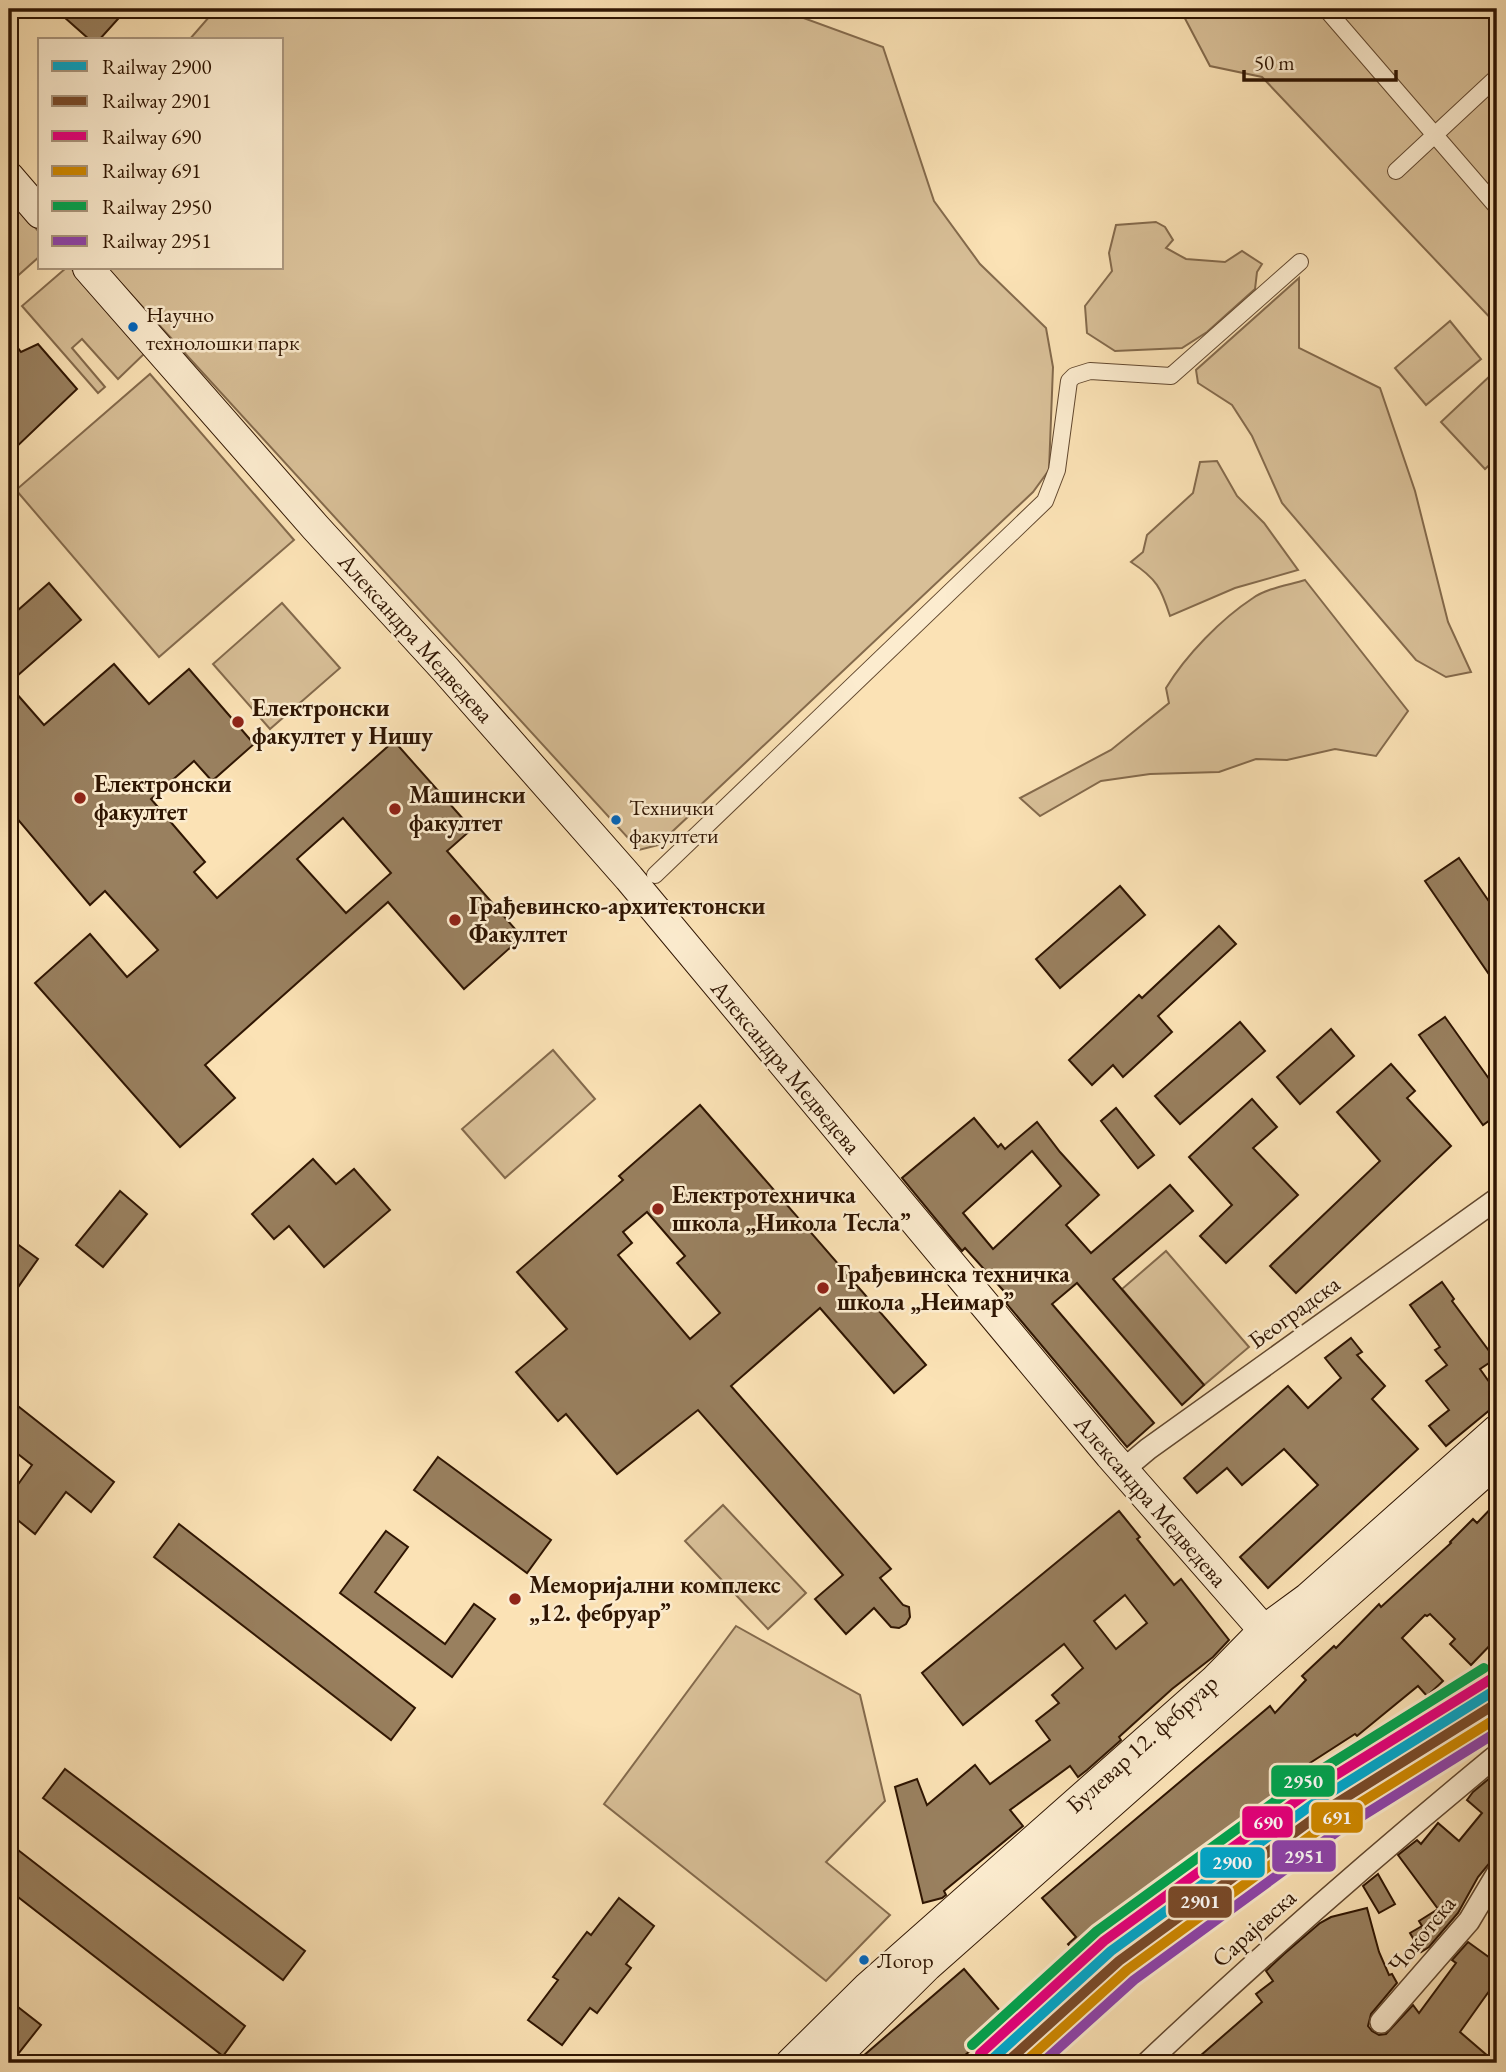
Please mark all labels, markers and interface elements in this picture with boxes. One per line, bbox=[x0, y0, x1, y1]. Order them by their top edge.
legend bbox=[38, 38, 284, 270]
scale bar bbox=[1244, 38, 1396, 82]
text: 50 m bbox=[1254, 49, 1295, 76]
text: Railway 2900 bbox=[102, 53, 212, 80]
text: Railway 2901 bbox=[102, 87, 212, 114]
text: Railway 690 bbox=[102, 123, 201, 150]
text: Railway 691 bbox=[102, 157, 201, 184]
text: Railway 2950 bbox=[102, 193, 212, 220]
text: Railway 2951 bbox=[102, 227, 212, 254]
place label: Научно технолошки парк bbox=[146, 300, 300, 357]
marker: Научно технолошки парк bbox=[126, 320, 140, 334]
street label: Александра Медведева bbox=[331, 545, 501, 729]
place label: Електронски факултет у Нишу bbox=[252, 692, 433, 752]
marker: Електронски факултет у Нишу bbox=[230, 714, 246, 730]
place label: Електронски факултет bbox=[94, 768, 231, 828]
place label: Машински факултет bbox=[409, 779, 526, 839]
marker: Електронски факултет bbox=[72, 790, 88, 806]
place label: Технички факултети bbox=[629, 793, 719, 850]
marker: Машински факултет bbox=[387, 801, 403, 817]
marker: Технички факултети bbox=[609, 813, 623, 827]
place label: Грађевинско-архитектонски Факултет bbox=[469, 890, 765, 950]
marker: Грађевинско-архитектонски Факултет bbox=[447, 912, 463, 928]
street label: Александра Медведева bbox=[704, 972, 869, 1161]
place label: Електротехничка школа „Никола Тесла” bbox=[672, 1179, 911, 1238]
marker: Електротехничка школа „Никола Тесла” bbox=[650, 1201, 666, 1217]
place label: Грађевинска техничка школа „Неимар” bbox=[837, 1258, 1070, 1317]
street label: Београдска bbox=[1242, 1268, 1346, 1355]
marker: Грађевинска техничка школа „Неимар” bbox=[815, 1280, 831, 1296]
street label: Александра Медведева bbox=[1067, 1407, 1235, 1594]
place label: Меморијални комплекс „12. фебруар” bbox=[529, 1569, 781, 1629]
marker: Меморијални комплекс „12. фебруар” bbox=[507, 1591, 523, 1607]
street label: Булевар 12. фебруар bbox=[1059, 1667, 1224, 1820]
line badge: 2950 bbox=[1270, 1764, 1336, 1798]
text: 2950 bbox=[1283, 1769, 1323, 1794]
line badge: 691 bbox=[1310, 1801, 1364, 1834]
line badge: 690 bbox=[1241, 1805, 1294, 1839]
text: 691 bbox=[1322, 1805, 1352, 1830]
text: 690 bbox=[1253, 1810, 1283, 1835]
line badge: 2951 bbox=[1271, 1839, 1337, 1873]
text: 2951 bbox=[1284, 1844, 1324, 1869]
line badge: 2900 bbox=[1199, 1846, 1266, 1879]
text: 2900 bbox=[1212, 1850, 1252, 1875]
street label: Сарајевска bbox=[1205, 1881, 1303, 1974]
line badge: 2901 bbox=[1167, 1885, 1233, 1919]
street label: Чокотска bbox=[1381, 1888, 1463, 1979]
text: 2901 bbox=[1180, 1889, 1220, 1914]
place label: Логор bbox=[877, 1946, 934, 1975]
marker: Логор bbox=[857, 1953, 871, 1967]

